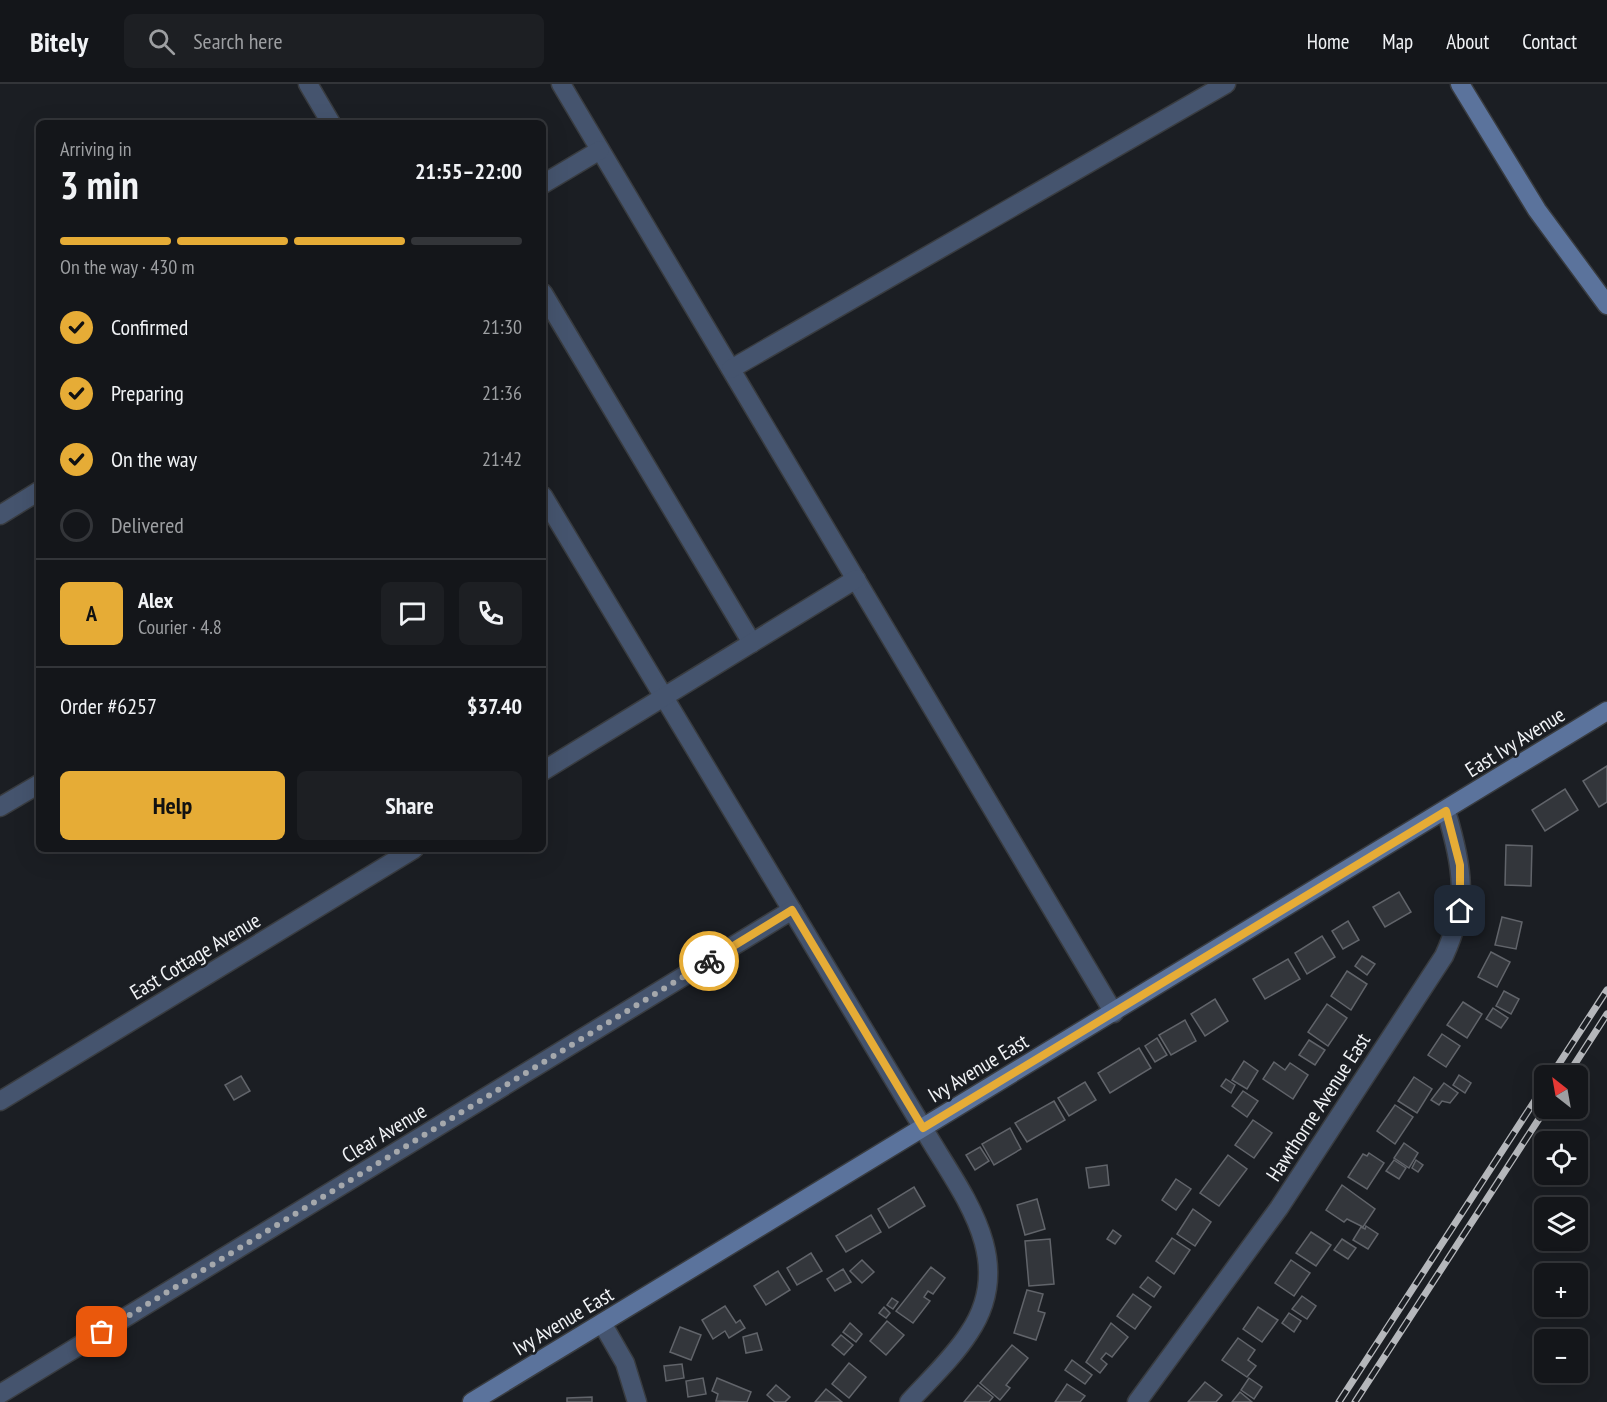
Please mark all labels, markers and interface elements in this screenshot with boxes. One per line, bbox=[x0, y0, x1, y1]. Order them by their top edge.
search box bbox=[124, 14, 544, 68]
text: Bitely bbox=[30, 23, 88, 60]
icon: search bbox=[145, 25, 178, 58]
text: Search here bbox=[193, 27, 283, 55]
text: Home bbox=[1307, 28, 1349, 55]
text: Map bbox=[1382, 28, 1413, 55]
text: About bbox=[1446, 28, 1489, 55]
text: Contact bbox=[1522, 28, 1577, 55]
text: Arriving in bbox=[60, 136, 132, 162]
text: 21:55–22:00 bbox=[415, 157, 522, 185]
text: 3 min bbox=[60, 159, 139, 210]
text: On the way · 430 m bbox=[60, 254, 195, 280]
icon: check bbox=[60, 311, 93, 344]
text: Confirmed bbox=[111, 313, 188, 341]
text: 21:30 bbox=[482, 314, 522, 340]
icon: check bbox=[60, 377, 93, 410]
text: Preparing bbox=[111, 379, 184, 407]
text: 21:36 bbox=[482, 380, 522, 406]
icon: check bbox=[60, 443, 93, 476]
text: On the way bbox=[111, 445, 197, 473]
text: 21:42 bbox=[482, 446, 522, 472]
text: Delivered bbox=[111, 511, 184, 539]
button: chat bbox=[381, 582, 444, 645]
button: phone bbox=[459, 582, 522, 645]
text: Alex bbox=[138, 586, 173, 614]
text: A bbox=[86, 599, 97, 627]
text: Courier · 4.8 bbox=[138, 614, 222, 640]
text: Order #6257 bbox=[60, 692, 157, 720]
text: $37.40 bbox=[467, 692, 522, 720]
street label: East Ivy Avenue bbox=[1460, 701, 1570, 783]
button: Help bbox=[60, 771, 285, 840]
button: Share bbox=[297, 771, 522, 840]
pin bbox=[1434, 885, 1485, 936]
icon: home bbox=[1443, 894, 1476, 927]
street label: East Cottage Avenue bbox=[125, 906, 265, 1006]
courier bbox=[679, 931, 739, 991]
icon: bike bbox=[693, 945, 726, 978]
street label: Ivy Avenue East bbox=[923, 1027, 1033, 1108]
street label: Hawthorne Avenue East bbox=[1260, 1028, 1376, 1186]
north arrow bbox=[1534, 1065, 1588, 1119]
map controls bbox=[1534, 1065, 1588, 1383]
street label: Clear Avenue bbox=[337, 1097, 431, 1169]
button: locate bbox=[1534, 1131, 1588, 1185]
button: layers bbox=[1534, 1197, 1588, 1251]
button: + bbox=[1534, 1263, 1588, 1317]
street label: Ivy Avenue East bbox=[508, 1280, 618, 1361]
pin bbox=[76, 1306, 127, 1357]
icon: bag bbox=[85, 1315, 118, 1348]
button: − bbox=[1534, 1329, 1588, 1383]

